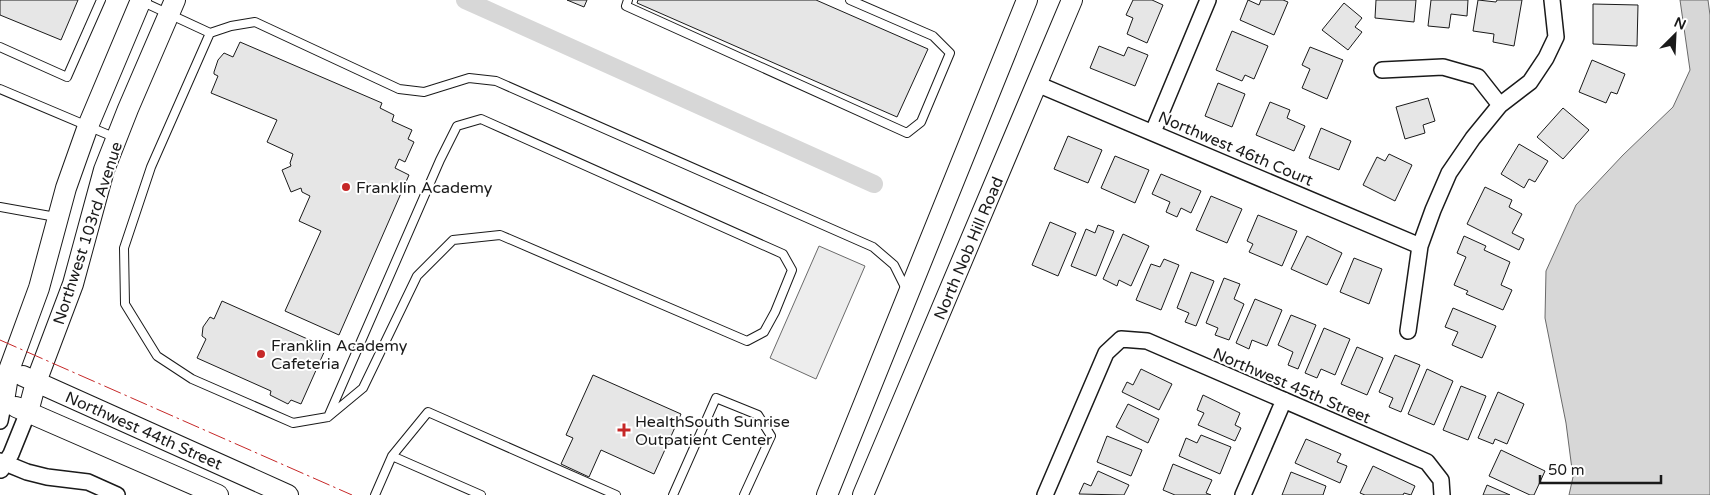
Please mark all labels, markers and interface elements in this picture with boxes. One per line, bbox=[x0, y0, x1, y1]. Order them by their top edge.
north arrow bbox=[1650, 10, 1700, 60]
text: N bbox=[1671, 14, 1689, 34]
street label: Northwest 46th Court bbox=[1155, 107, 1316, 191]
street label: Northwest 103rd Avenue bbox=[49, 139, 127, 327]
street label: North Nob Hill Road bbox=[930, 174, 1008, 323]
place label: Franklin Academy bbox=[356, 178, 493, 198]
marker: Franklin Academy bbox=[340, 181, 352, 193]
place label: Franklin Academy Cafeteria bbox=[271, 336, 408, 374]
street label: Northwest 45th Street bbox=[1210, 344, 1374, 428]
marker: Franklin Academy Cafeteria bbox=[255, 348, 267, 360]
street label: Northwest 44th Street bbox=[62, 387, 225, 475]
place label: HealthSouth Sunrise Outpatient Center bbox=[635, 412, 790, 450]
marker: HealthSouth Sunrise Outpatient Center bbox=[617, 423, 631, 437]
scale bar bbox=[1540, 452, 1661, 484]
text: 50 m bbox=[1548, 461, 1585, 479]

